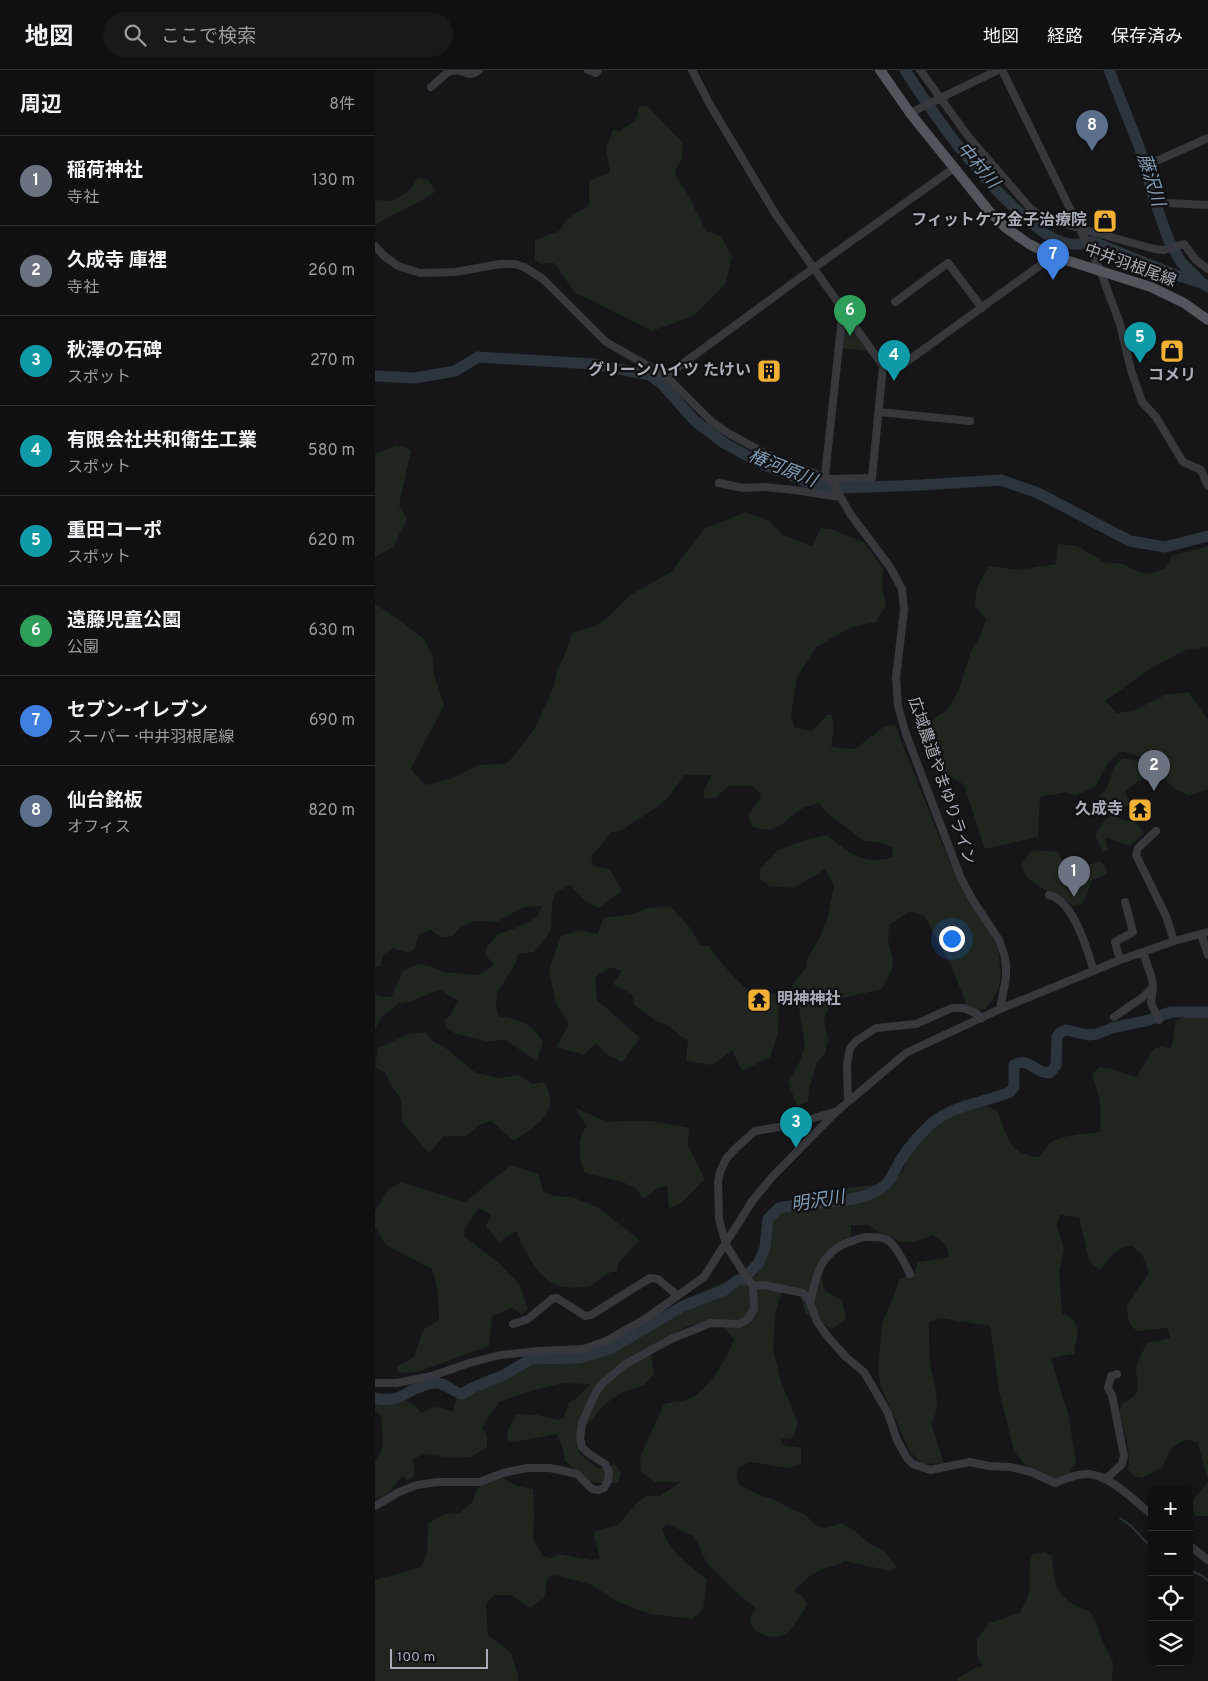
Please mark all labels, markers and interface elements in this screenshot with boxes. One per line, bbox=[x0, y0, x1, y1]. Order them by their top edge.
search box bbox=[103, 12, 453, 57]
icon: search bbox=[121, 21, 149, 49]
text: 地図 bbox=[25, 23, 73, 53]
text: ここで検索 bbox=[161, 25, 256, 49]
text: 地図 bbox=[983, 26, 1019, 49]
text: 経路 bbox=[1047, 26, 1083, 49]
text: 保存済み bbox=[1111, 26, 1183, 49]
text: 周辺 bbox=[20, 92, 62, 119]
text: 8件 bbox=[329, 95, 355, 115]
pin: 8 bbox=[1076, 110, 1108, 151]
water label: 中村川 bbox=[951, 138, 1005, 195]
water label: 藤沢川 bbox=[1131, 151, 1169, 211]
text: 稲荷神社 bbox=[67, 159, 143, 183]
text: 1 bbox=[33, 171, 39, 191]
text: 130 m bbox=[312, 171, 355, 191]
text: 寺社 bbox=[67, 188, 99, 208]
shop icon: フィットケア金子治療院 bbox=[1092, 208, 1118, 234]
place label: フィットケア金子治療院 bbox=[911, 211, 1087, 231]
pin: 7 bbox=[1037, 239, 1069, 280]
street label: 中井羽根尾線 bbox=[1081, 240, 1179, 292]
text: 久成寺 庫裡 bbox=[67, 249, 167, 273]
text: 2 bbox=[31, 261, 41, 281]
text: 260 m bbox=[308, 261, 355, 281]
text: 寺社 bbox=[67, 278, 99, 298]
pin: 6 bbox=[834, 295, 866, 336]
pin: 5 bbox=[1124, 322, 1156, 363]
shop icon: コメリ bbox=[1159, 338, 1185, 364]
text: 秋澤の石碑 bbox=[67, 339, 162, 363]
pin: 4 bbox=[878, 340, 910, 381]
text: 3 bbox=[31, 351, 41, 371]
text: 270 m bbox=[310, 351, 355, 371]
building icon: グリーンハイツ たけい bbox=[756, 358, 782, 384]
place label: グリーンハイツ たけい bbox=[588, 360, 751, 381]
place label: コメリ bbox=[1148, 366, 1196, 386]
text: スポット bbox=[67, 368, 131, 388]
text: 有限会社共和衛生工業 bbox=[67, 429, 257, 453]
text: 4 bbox=[31, 441, 41, 461]
text: 580 m bbox=[308, 441, 355, 461]
water label: 椿河原川 bbox=[744, 445, 822, 494]
text: スポット bbox=[67, 458, 131, 478]
text: 重田コーポ bbox=[67, 519, 162, 543]
text: 5 bbox=[31, 531, 41, 551]
text: 620 m bbox=[308, 531, 355, 551]
text: スポット bbox=[67, 548, 131, 568]
text: 遠藤児童公園 bbox=[67, 609, 181, 633]
text: 6 bbox=[31, 621, 41, 641]
text: 630 m bbox=[308, 621, 355, 641]
text: 公園 bbox=[67, 638, 99, 658]
street label: 広域農道やまゆりライン bbox=[903, 695, 979, 867]
text: セブン-イレブン bbox=[67, 699, 208, 723]
text: 7 bbox=[32, 711, 40, 731]
text: 690 m bbox=[309, 711, 355, 731]
text: スーパー · 中井羽根尾線 bbox=[67, 728, 234, 748]
pin: 2 bbox=[1138, 750, 1170, 791]
text: 仙台銘板 bbox=[67, 789, 143, 813]
temple icon: 久成寺 bbox=[1127, 797, 1153, 823]
place label: 久成寺 bbox=[1075, 799, 1123, 820]
text: 8 bbox=[31, 801, 41, 821]
text: 820 m bbox=[308, 801, 355, 821]
text: オフィス bbox=[67, 818, 131, 838]
pin: 1 bbox=[1058, 856, 1090, 897]
your location bbox=[939, 926, 965, 952]
temple icon: 明神神社 bbox=[746, 987, 772, 1013]
place label: 明神神社 bbox=[777, 989, 841, 1010]
pin: 3 bbox=[780, 1107, 812, 1148]
water label: 明沢川 bbox=[790, 1186, 848, 1218]
map controls bbox=[1148, 1486, 1193, 1666]
button: + bbox=[1148, 1486, 1193, 1531]
button: − bbox=[1148, 1531, 1193, 1576]
button: locate bbox=[1148, 1576, 1193, 1621]
button: layers bbox=[1148, 1621, 1193, 1666]
scale bar bbox=[390, 1646, 487, 1669]
text: 100 m bbox=[397, 1649, 435, 1666]

